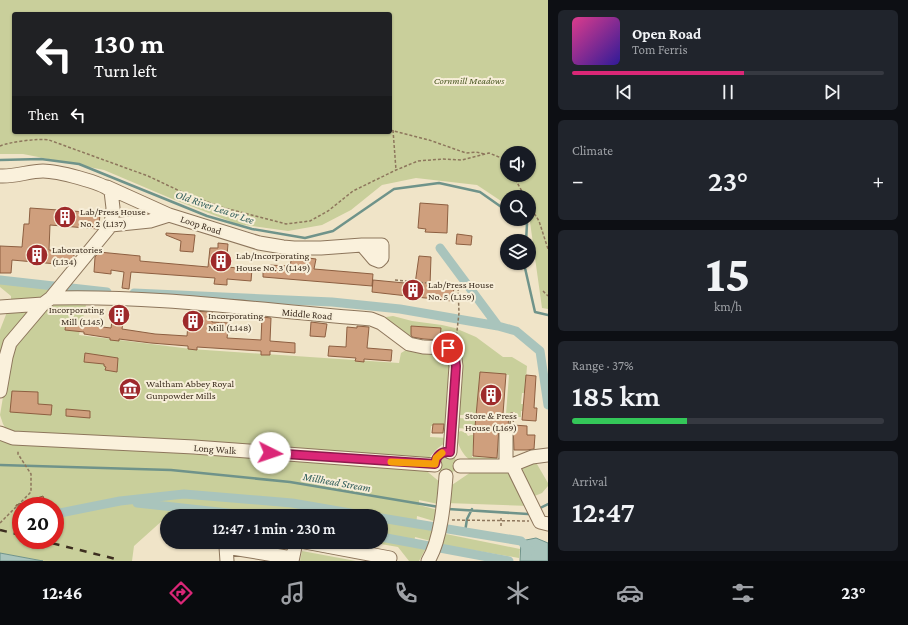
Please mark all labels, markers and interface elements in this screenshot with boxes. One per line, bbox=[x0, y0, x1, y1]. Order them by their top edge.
text: Open Road bbox=[632, 26, 701, 42]
icon: left bbox=[28, 28, 80, 80]
text: 130 m bbox=[94, 28, 164, 59]
text: Tom Ferris bbox=[632, 42, 687, 57]
text: Turn left bbox=[94, 61, 157, 81]
park label: Cornmill Meadows bbox=[434, 75, 505, 86]
icon: previous bbox=[613, 81, 635, 103]
icon: pause bbox=[717, 81, 739, 103]
icon: next bbox=[821, 81, 843, 103]
icon: left bbox=[67, 104, 89, 126]
text: Then bbox=[28, 107, 59, 123]
text: Climate bbox=[572, 143, 613, 158]
map controls bbox=[500, 146, 536, 270]
button: sound bbox=[500, 146, 536, 182]
text: 23° bbox=[708, 164, 748, 197]
text: − bbox=[572, 168, 584, 193]
text: + bbox=[872, 168, 884, 193]
water label: Old River Lea or Lee bbox=[174, 188, 257, 226]
button: search bbox=[500, 190, 536, 226]
building icon: Lab/Press House No. 2 (L137) bbox=[52, 204, 78, 230]
place label: Lab/Press House No. 2 (L137) bbox=[80, 206, 146, 230]
street label: Loop Road bbox=[179, 213, 224, 237]
button: layers bbox=[500, 234, 536, 270]
building icon: Laboratories (L134) bbox=[24, 242, 50, 268]
place label: Laboratories (L134) bbox=[52, 244, 102, 268]
text: 15 bbox=[706, 244, 750, 302]
building icon: Lab/Incorporating House No. 3 (L149) bbox=[208, 248, 234, 274]
place label: Lab/Incorporating House No. 3 (L149) bbox=[236, 250, 310, 274]
building icon: Lab/Press House No. 5 (L159) bbox=[400, 277, 426, 303]
place label: Lab/Press House No. 5 (L159) bbox=[428, 279, 494, 303]
text: km/h bbox=[714, 299, 742, 314]
building icon: Incorporating Mill (L145) bbox=[106, 302, 132, 328]
place label: Incorporating Mill (L145) bbox=[49, 304, 104, 328]
street label: Middle Road bbox=[281, 306, 333, 322]
building icon: Incorporating Mill (L148) bbox=[180, 308, 206, 334]
place label: Incorporating Mill (L148) bbox=[208, 310, 264, 334]
pin bbox=[431, 331, 465, 365]
icon: arrive bbox=[437, 337, 459, 359]
text: Range · 37% bbox=[572, 358, 634, 373]
museum icon: Waltham Abbey Royal Gunpowder Mills bbox=[117, 376, 143, 402]
place label: Waltham Abbey Royal Gunpowder Mills bbox=[146, 378, 235, 401]
text: 185 km bbox=[572, 379, 660, 412]
building icon: Store & Press House (L169) bbox=[478, 382, 504, 408]
place label: Store & Press House (L169) bbox=[465, 410, 517, 434]
position arrow bbox=[249, 432, 291, 474]
street label: Long Walk bbox=[193, 442, 237, 456]
water label: Millhead Stream bbox=[301, 470, 372, 494]
text: Arrival bbox=[572, 474, 607, 489]
text: 12:47 bbox=[572, 495, 635, 528]
speed limit sign: 20 bbox=[12, 497, 64, 549]
text: 12:47 · 1 min · 230 m bbox=[212, 521, 336, 537]
icon: directions bbox=[167, 579, 195, 607]
icon: music bbox=[279, 579, 307, 607]
icon: phone bbox=[392, 579, 420, 607]
icon: climate bbox=[504, 579, 532, 607]
icon: car bbox=[616, 579, 644, 607]
icon: filters bbox=[729, 579, 757, 607]
text: 12:46 bbox=[42, 583, 83, 603]
text: 23° bbox=[841, 583, 866, 603]

